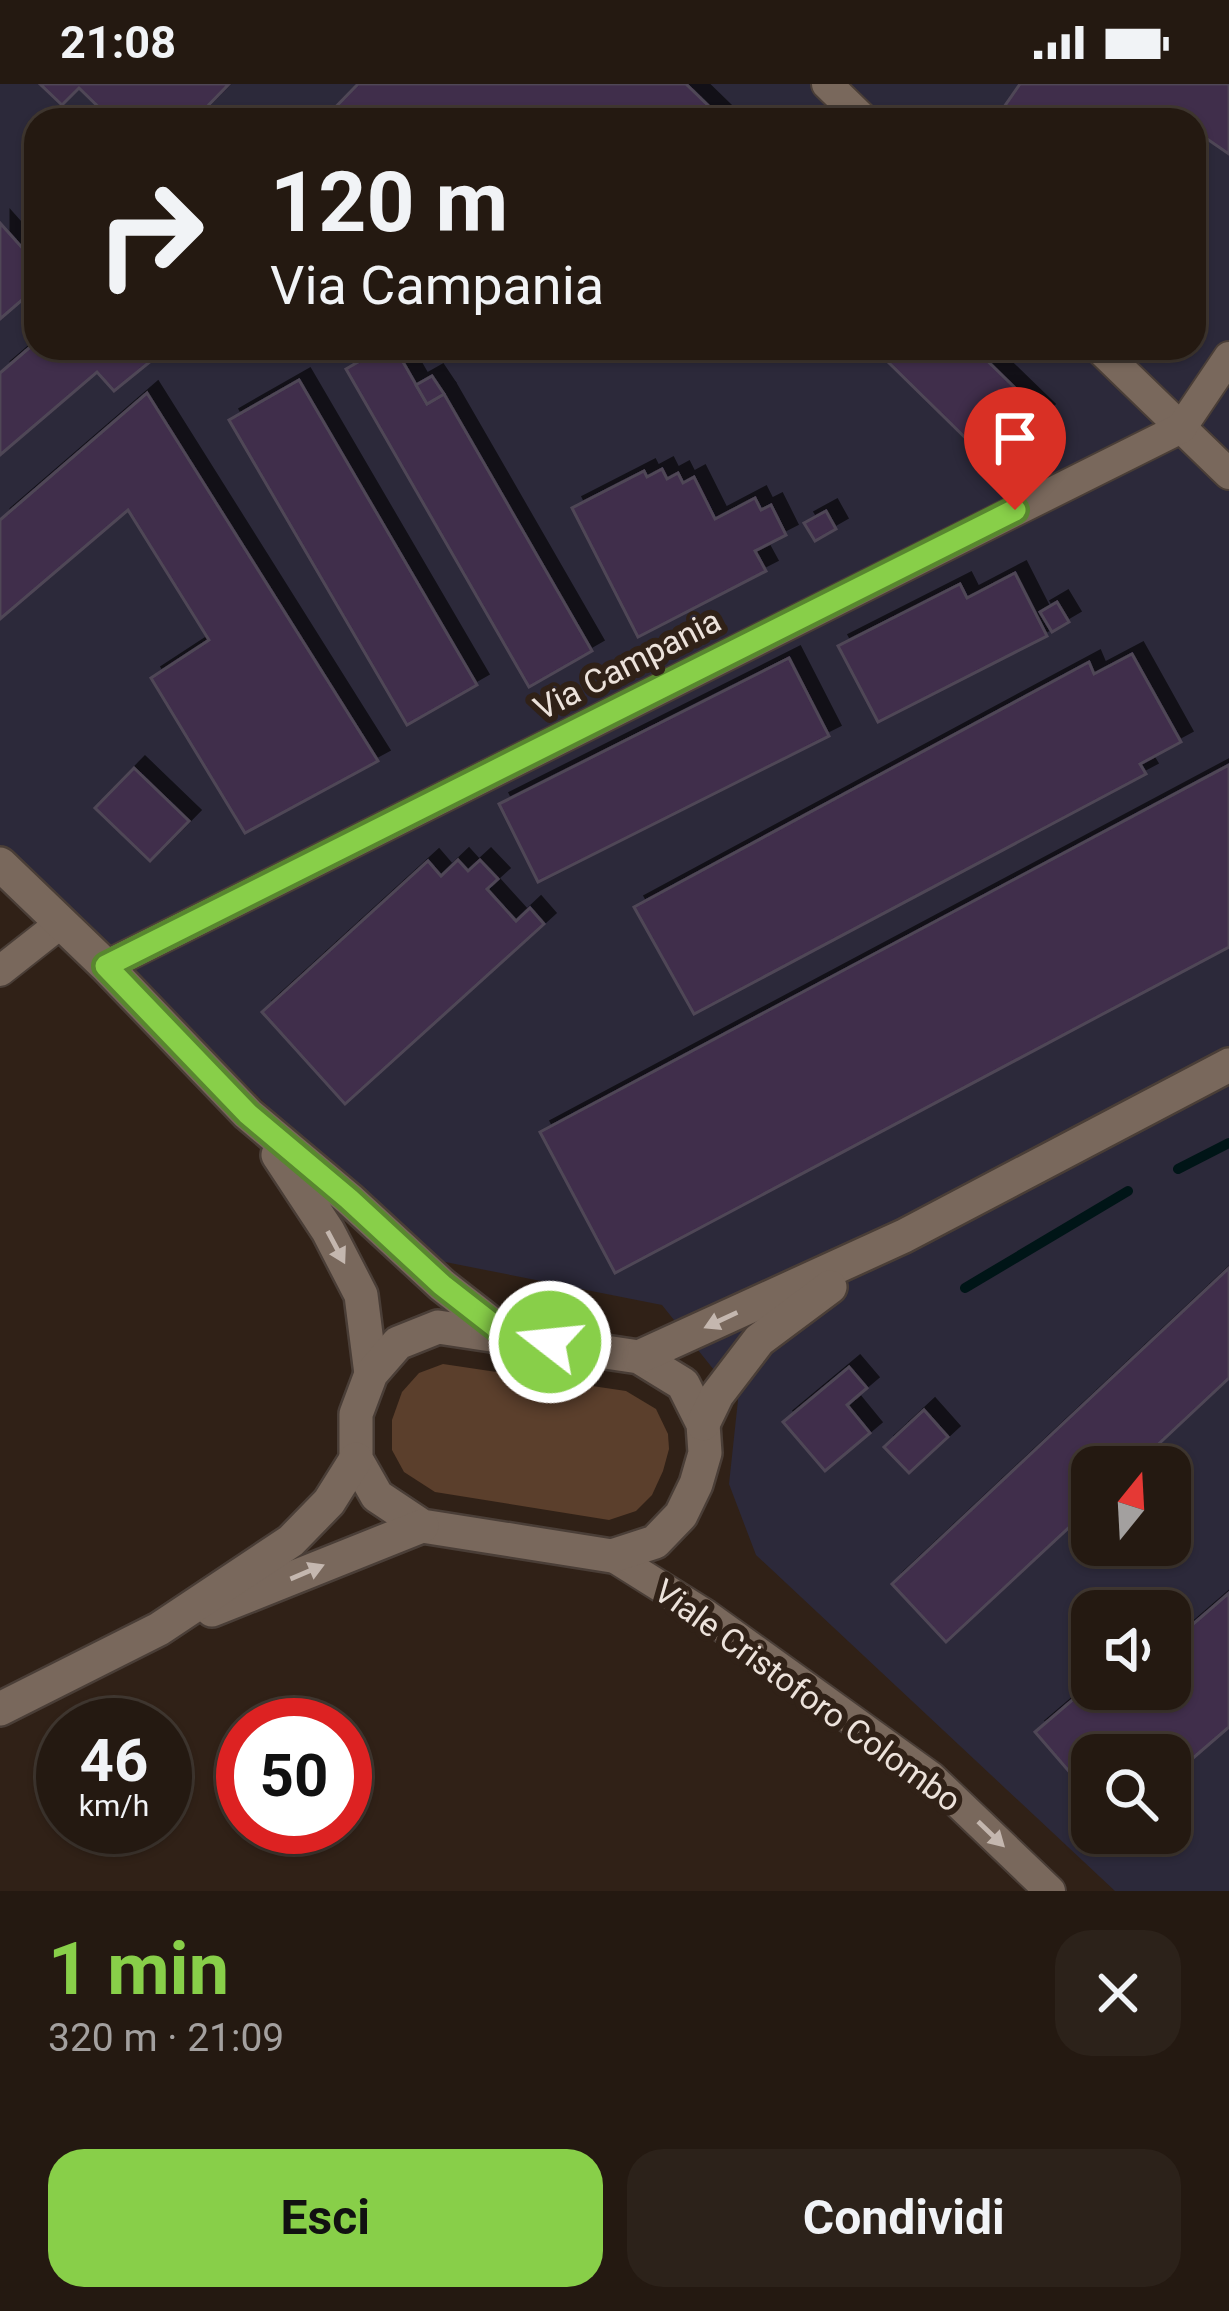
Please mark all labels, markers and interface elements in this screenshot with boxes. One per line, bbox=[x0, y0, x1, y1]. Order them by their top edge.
text: 21:08 bbox=[60, 16, 176, 69]
text: 120 m bbox=[270, 153, 508, 252]
icon: right bbox=[72, 156, 228, 312]
text: Via Campania bbox=[270, 254, 604, 317]
pin bbox=[964, 387, 1066, 510]
icon: arrive bbox=[982, 405, 1048, 471]
street label: Via Campania bbox=[527, 601, 727, 728]
one-way arrow bbox=[325, 1229, 346, 1264]
position arrow bbox=[487, 1279, 613, 1405]
one-way arrow bbox=[703, 1310, 738, 1330]
north arrow bbox=[1071, 1446, 1191, 1566]
map controls bbox=[1071, 1446, 1191, 1854]
one-way arrow bbox=[290, 1561, 325, 1581]
street label: Viale Cristoforo Colombo bbox=[647, 1571, 969, 1820]
button: sound bbox=[1071, 1590, 1191, 1710]
speed limit sign: 50 bbox=[216, 1698, 372, 1854]
text: 46 bbox=[80, 1725, 148, 1796]
button: search bbox=[1071, 1734, 1191, 1854]
text: km/h bbox=[79, 1788, 149, 1823]
one-way arrow bbox=[976, 1819, 1005, 1847]
text: 1 min bbox=[48, 1927, 229, 2012]
button: close bbox=[1055, 1930, 1181, 2056]
text: 320 m · 21:09 bbox=[48, 2015, 284, 2061]
button: Esci bbox=[48, 2149, 603, 2287]
button: Condividi bbox=[627, 2149, 1181, 2287]

